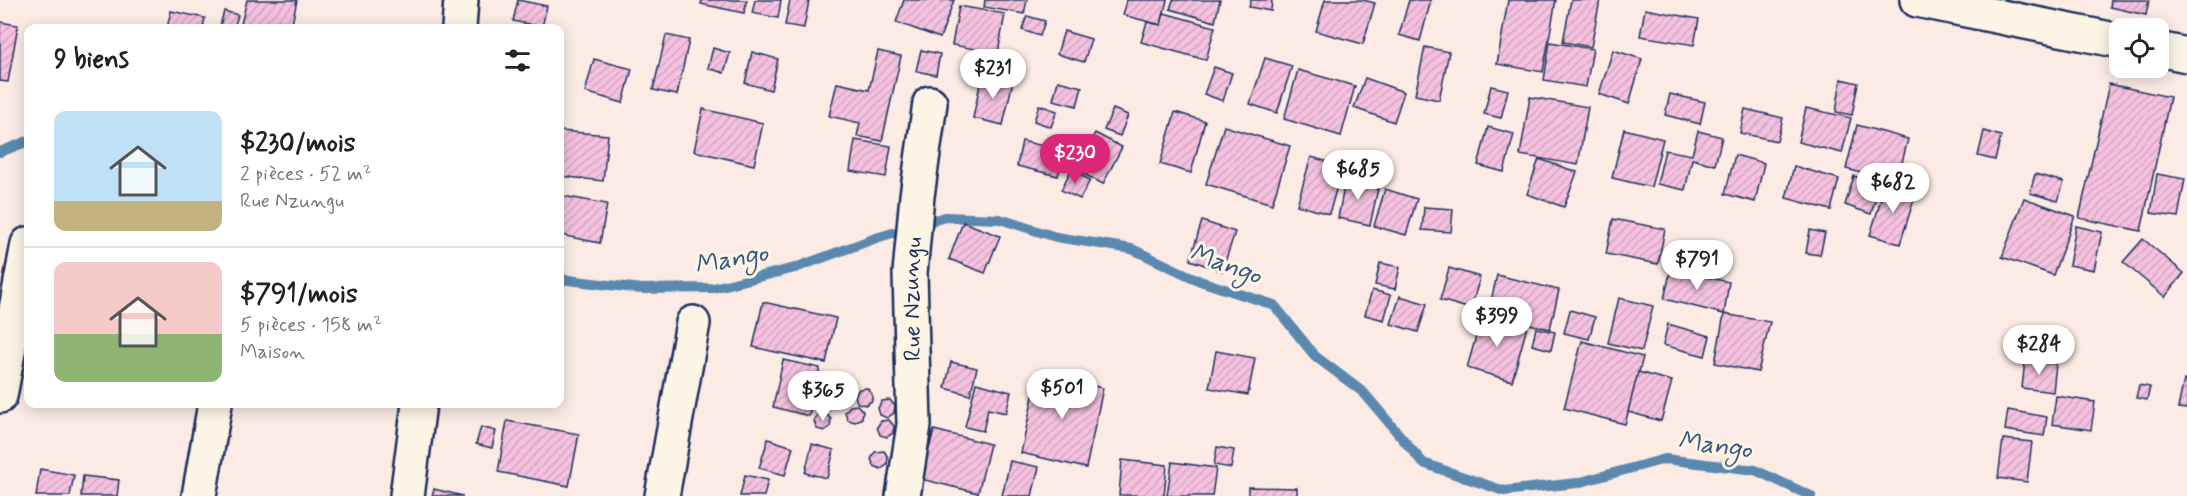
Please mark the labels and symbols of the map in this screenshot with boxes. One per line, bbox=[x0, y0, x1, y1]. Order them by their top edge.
pin: $231 bbox=[957, 49, 1029, 100]
pin: $230 bbox=[1039, 134, 1111, 185]
pin: $685 bbox=[1322, 150, 1394, 201]
pin: $682 bbox=[1857, 163, 1929, 214]
street label: Rue Nzungu bbox=[896, 235, 930, 362]
water label: Mango bbox=[1184, 236, 1267, 296]
water label: Mango bbox=[692, 237, 772, 285]
pin: $791 bbox=[1661, 240, 1733, 291]
pin: $399 bbox=[1461, 297, 1533, 348]
pin: $284 bbox=[2003, 325, 2075, 376]
pin: $501 bbox=[1026, 369, 1098, 420]
pin: $365 bbox=[787, 371, 859, 422]
water label: Mango bbox=[1675, 424, 1755, 470]

